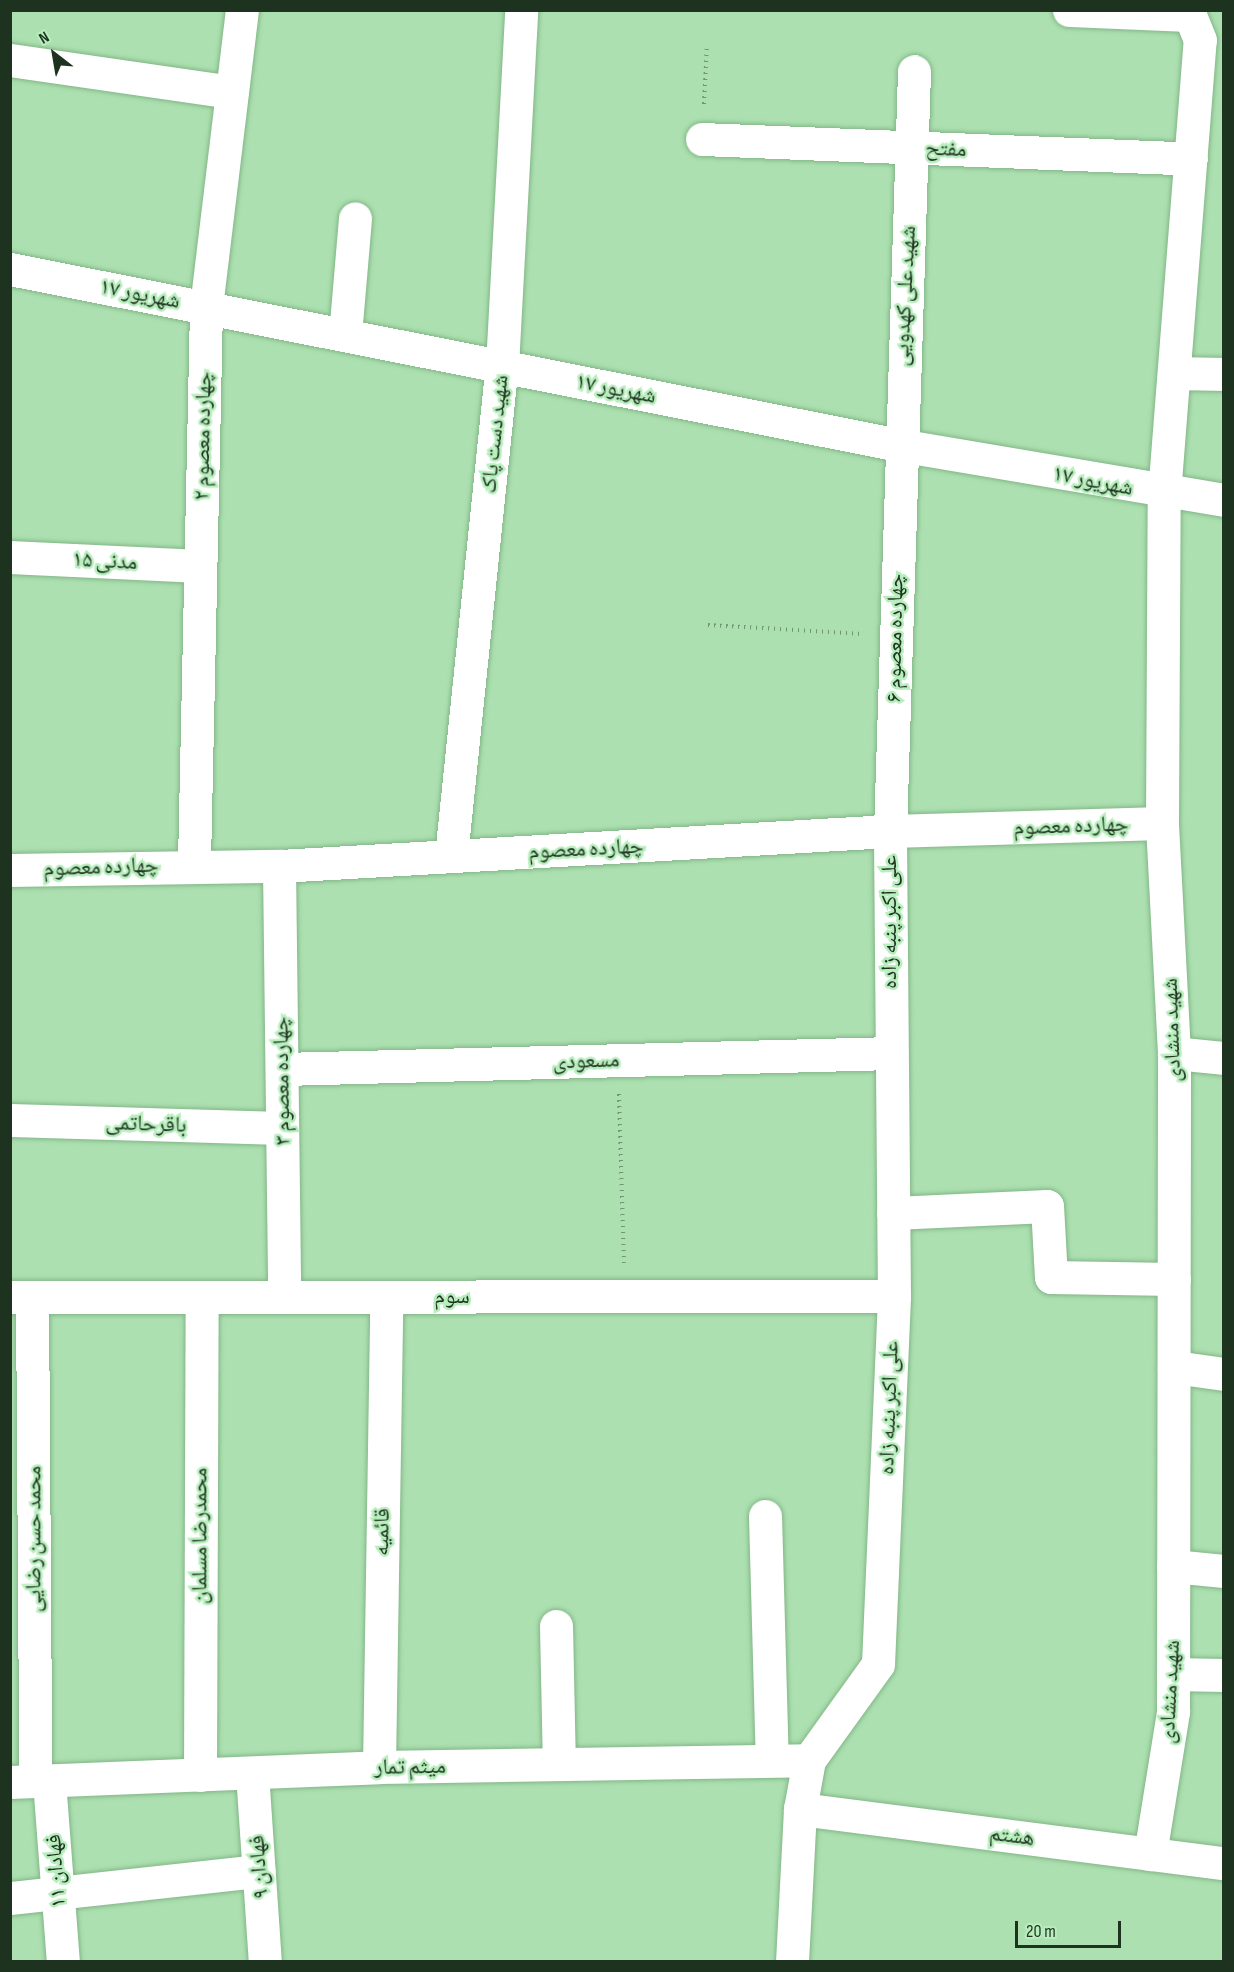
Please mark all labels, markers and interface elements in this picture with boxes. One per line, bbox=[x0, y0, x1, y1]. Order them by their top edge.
north arrow bbox=[24, 24, 84, 84]
text: N bbox=[36, 28, 53, 48]
street label: مفتح bbox=[925, 135, 967, 163]
street label: شهید علی کهدویی bbox=[888, 225, 922, 367]
street label: ۱۷ شهریور bbox=[98, 273, 182, 315]
street label: ۱۷ شهریور bbox=[574, 368, 658, 410]
street label: چهارده معصوم ۲ bbox=[189, 371, 217, 501]
street label: شهید دست پاک bbox=[476, 374, 514, 494]
street label: ۱۷ شهریور bbox=[1051, 460, 1135, 502]
street label: مدنی ۱۵ bbox=[72, 546, 138, 576]
street label: چهارده معصوم ۶ bbox=[881, 573, 909, 703]
street label: چهارده معصوم bbox=[1013, 811, 1129, 841]
street label: چهارده معصوم bbox=[528, 833, 644, 865]
street label: چهارده معصوم bbox=[43, 852, 159, 882]
street label: علی اکبر پنبه زاده bbox=[877, 855, 903, 989]
street label: شهید منشادی bbox=[1157, 978, 1187, 1082]
street label: چهارده معصوم ۳ bbox=[268, 1016, 296, 1146]
street label: مسعودی bbox=[552, 1047, 620, 1075]
street label: باقرحاتمی bbox=[105, 1109, 187, 1139]
street label: سوم bbox=[434, 1284, 470, 1310]
street label: علی اکبر پنبه زاده bbox=[873, 1341, 905, 1475]
street label: محمد حسن رضایی bbox=[21, 1466, 47, 1612]
street label: محمدرضا مسلمان bbox=[187, 1468, 213, 1604]
street label: قائمیه bbox=[368, 1508, 396, 1556]
street label: شهید منشادی bbox=[1154, 1639, 1186, 1745]
street label: میثم تمار bbox=[374, 1753, 446, 1781]
street label: هشتم bbox=[988, 1820, 1036, 1852]
street label: فهادان ۱۱ bbox=[40, 1833, 72, 1909]
street label: فهادان ۹ bbox=[244, 1834, 274, 1900]
scale bar bbox=[1018, 1909, 1124, 1947]
text: 20 m bbox=[1026, 1921, 1056, 1942]

